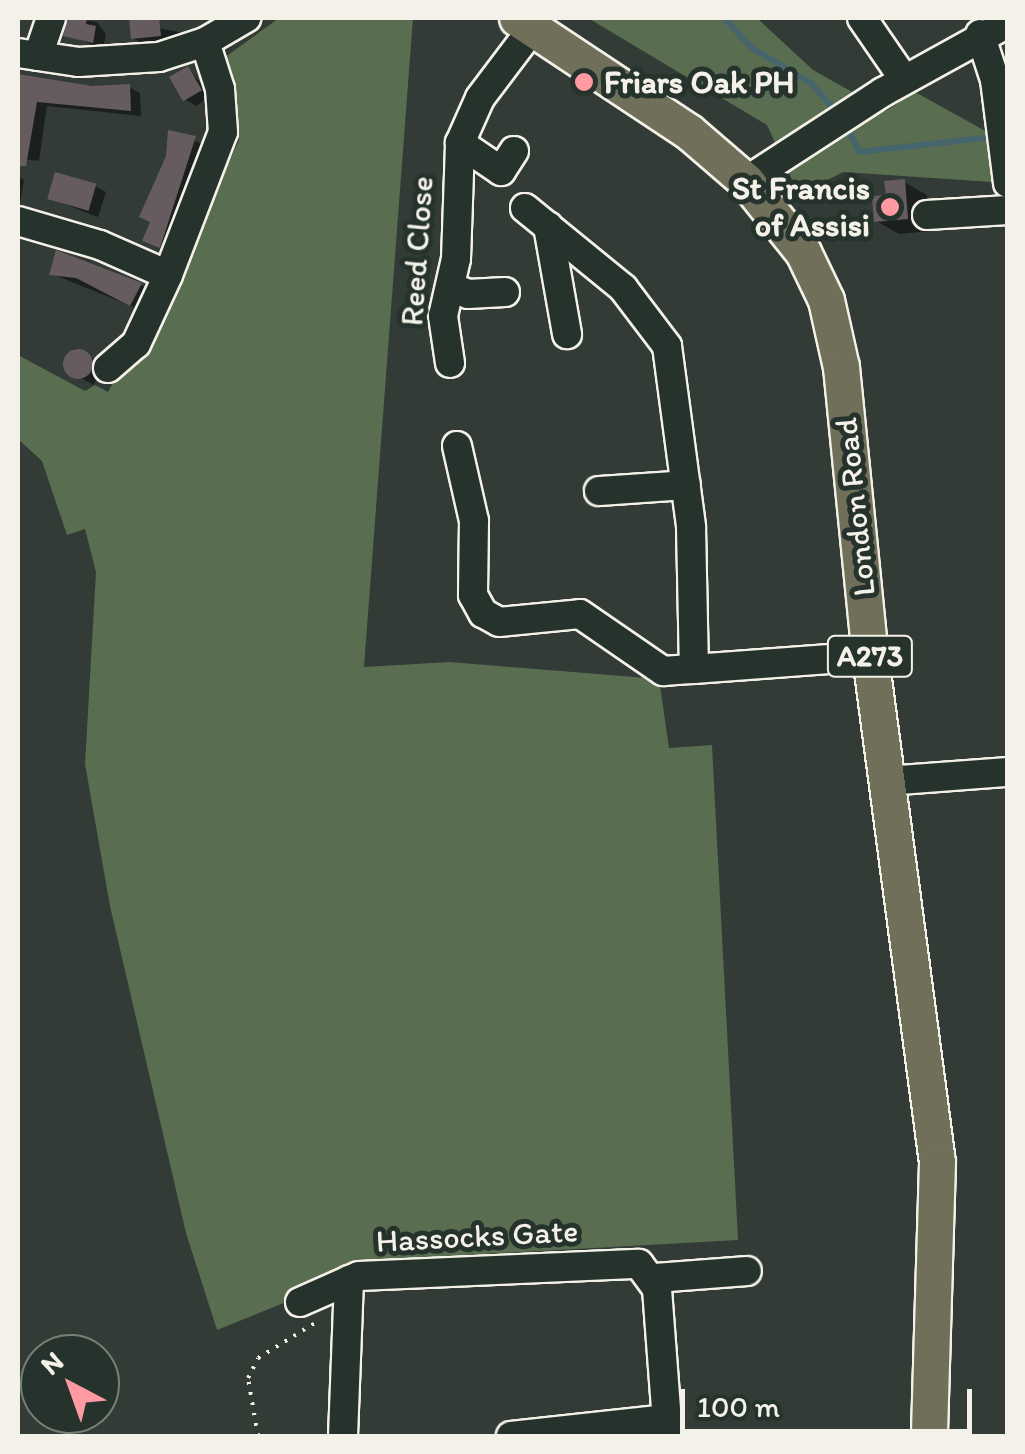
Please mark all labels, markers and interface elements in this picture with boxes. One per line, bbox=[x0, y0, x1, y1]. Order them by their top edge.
place label: Friars Oak PH bbox=[604, 63, 794, 101]
marker: Friars Oak PH bbox=[573, 71, 595, 93]
place label: St Francis of Assisi bbox=[733, 170, 870, 245]
street label: Reed Close bbox=[393, 175, 441, 327]
marker: St Francis of Assisi bbox=[879, 196, 901, 218]
street label: London Road bbox=[827, 416, 883, 598]
road number: A273 bbox=[825, 631, 915, 681]
street label: Hassocks Gate bbox=[375, 1212, 579, 1260]
north arrow bbox=[20, 1334, 120, 1434]
text: N bbox=[33, 1344, 70, 1382]
scale bar bbox=[685, 1369, 978, 1431]
text: 100 m bbox=[697, 1388, 780, 1425]

